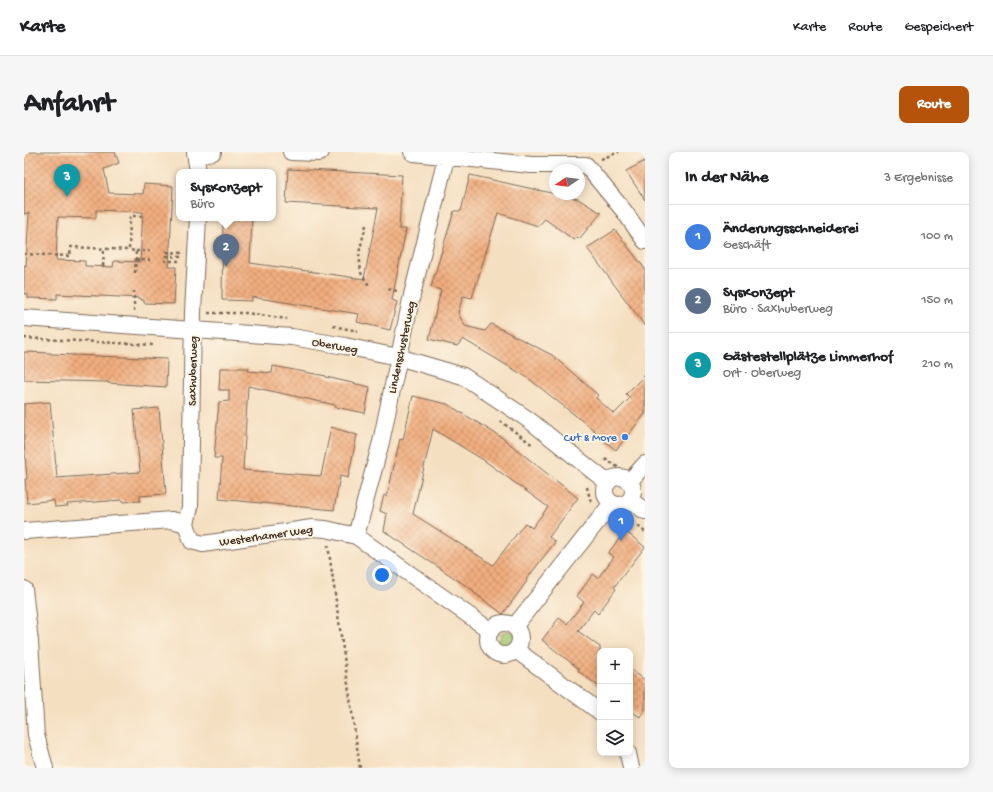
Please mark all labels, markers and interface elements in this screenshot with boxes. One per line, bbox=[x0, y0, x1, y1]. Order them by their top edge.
text: Karte bbox=[20, 16, 65, 39]
text: Karte bbox=[793, 19, 826, 36]
text: Route bbox=[848, 19, 882, 36]
text: Gespeichert bbox=[904, 19, 973, 36]
button: Route bbox=[899, 86, 969, 123]
text: Anfahrt bbox=[24, 88, 114, 121]
pin: 3 bbox=[54, 164, 80, 197]
north arrow bbox=[549, 164, 585, 200]
text: In der Nähe bbox=[685, 168, 768, 188]
popup bbox=[176, 169, 276, 221]
text: 3 Ergebnisse bbox=[884, 171, 953, 186]
text: SysKonzept bbox=[191, 179, 261, 197]
text: Büro bbox=[191, 197, 215, 212]
text: Änderungsschneiderei bbox=[723, 220, 859, 238]
text: 1 bbox=[695, 229, 701, 244]
text: 100 m bbox=[921, 229, 953, 244]
pin: 2 bbox=[213, 234, 239, 267]
text: Geschäft bbox=[723, 238, 771, 253]
text: SysKonzept bbox=[723, 284, 794, 302]
text: 2 bbox=[695, 293, 701, 308]
text: 150 m bbox=[921, 293, 953, 308]
street label: Lindenschusterweg bbox=[386, 300, 420, 395]
text: Büro · Saxhuberweg bbox=[723, 302, 833, 317]
street label: Saxhuberweg bbox=[186, 336, 202, 406]
street label: Oberweg bbox=[311, 336, 359, 358]
text: Gästestellplätze Limmerhof bbox=[723, 348, 893, 366]
text: 3 bbox=[695, 357, 701, 372]
text: 210 m bbox=[922, 357, 953, 372]
text: Ort · Oberweg bbox=[723, 366, 801, 381]
place label: Cut & More bbox=[564, 432, 618, 446]
marker: Cut & More bbox=[620, 432, 630, 442]
pin: 1 bbox=[608, 508, 634, 541]
street label: Westerhamer Weg bbox=[219, 523, 314, 550]
your location bbox=[372, 565, 392, 585]
map controls bbox=[597, 648, 633, 756]
button: + bbox=[597, 648, 633, 684]
button: − bbox=[597, 684, 633, 720]
button: layers bbox=[597, 720, 633, 756]

